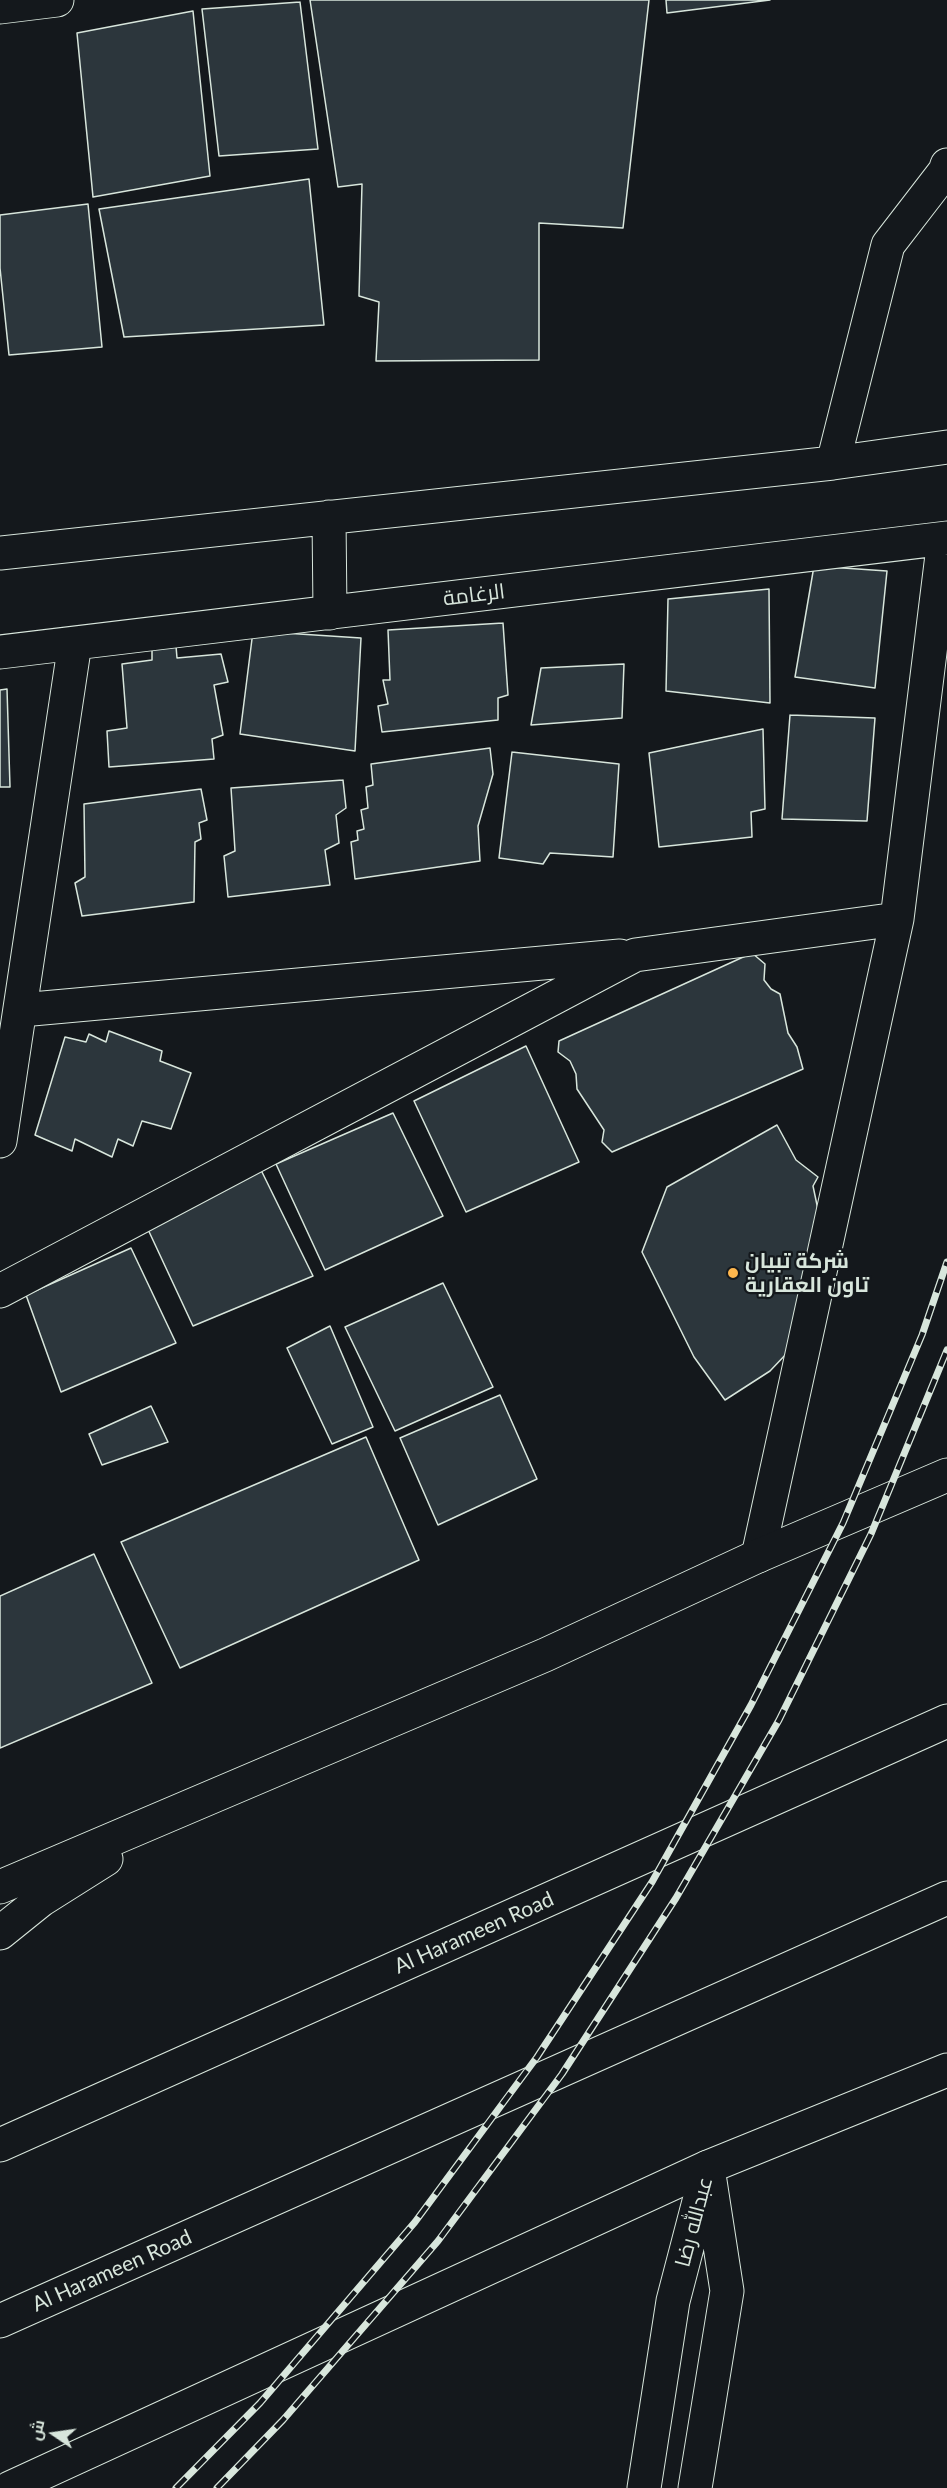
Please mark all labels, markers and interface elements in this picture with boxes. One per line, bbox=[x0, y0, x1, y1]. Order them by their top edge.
street label: الرغامة bbox=[442, 579, 506, 611]
place label: شركة تبيان تاون العقارية bbox=[745, 1248, 869, 1298]
marker: شركة تبيان تاون العقارية bbox=[726, 1266, 740, 1280]
street label: Al Harameen Road bbox=[390, 1887, 558, 1979]
street label: عبدالله رضا bbox=[670, 2174, 718, 2270]
street label: Al Harameen Road bbox=[28, 2225, 196, 2317]
north arrow bbox=[24, 2404, 84, 2464]
text: ش bbox=[24, 2418, 48, 2442]

